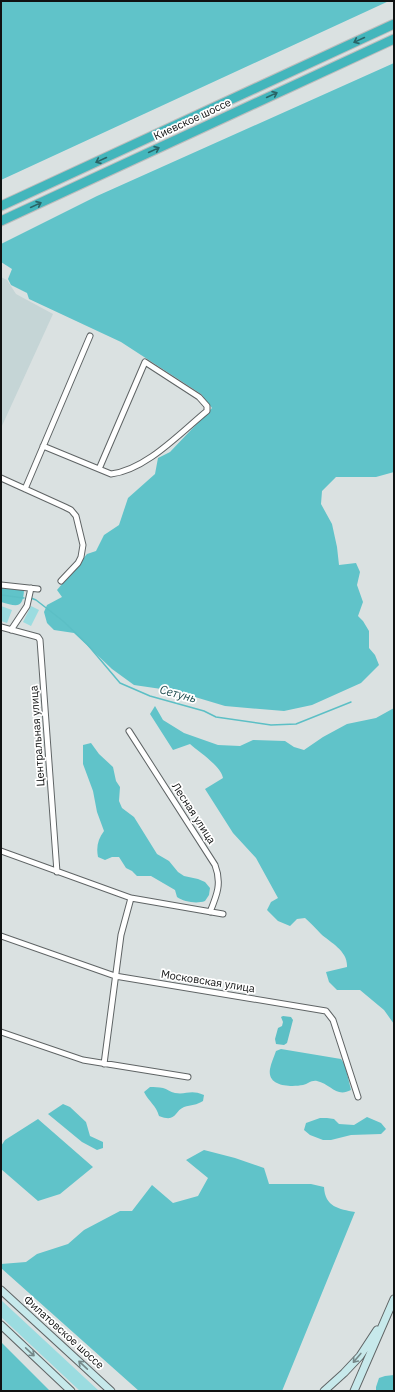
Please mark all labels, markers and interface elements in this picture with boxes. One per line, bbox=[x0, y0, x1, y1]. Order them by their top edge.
one-way arrow bbox=[353, 37, 365, 44]
one-way arrow bbox=[266, 91, 278, 98]
street label: Киевское шоссе bbox=[151, 95, 233, 143]
one-way arrow bbox=[148, 146, 160, 153]
one-way arrow bbox=[95, 156, 107, 164]
one-way arrow bbox=[30, 201, 42, 208]
water label: Сетунь bbox=[158, 681, 198, 706]
street label: Центральная улица bbox=[26, 685, 48, 787]
street label: Лесная улица bbox=[169, 780, 219, 846]
street label: Московская улица bbox=[160, 967, 256, 995]
street label: Филатовское шоссе bbox=[21, 1292, 107, 1372]
one-way arrow bbox=[25, 1347, 35, 1356]
one-way arrow bbox=[353, 1353, 362, 1364]
one-way arrow bbox=[78, 1360, 88, 1369]

